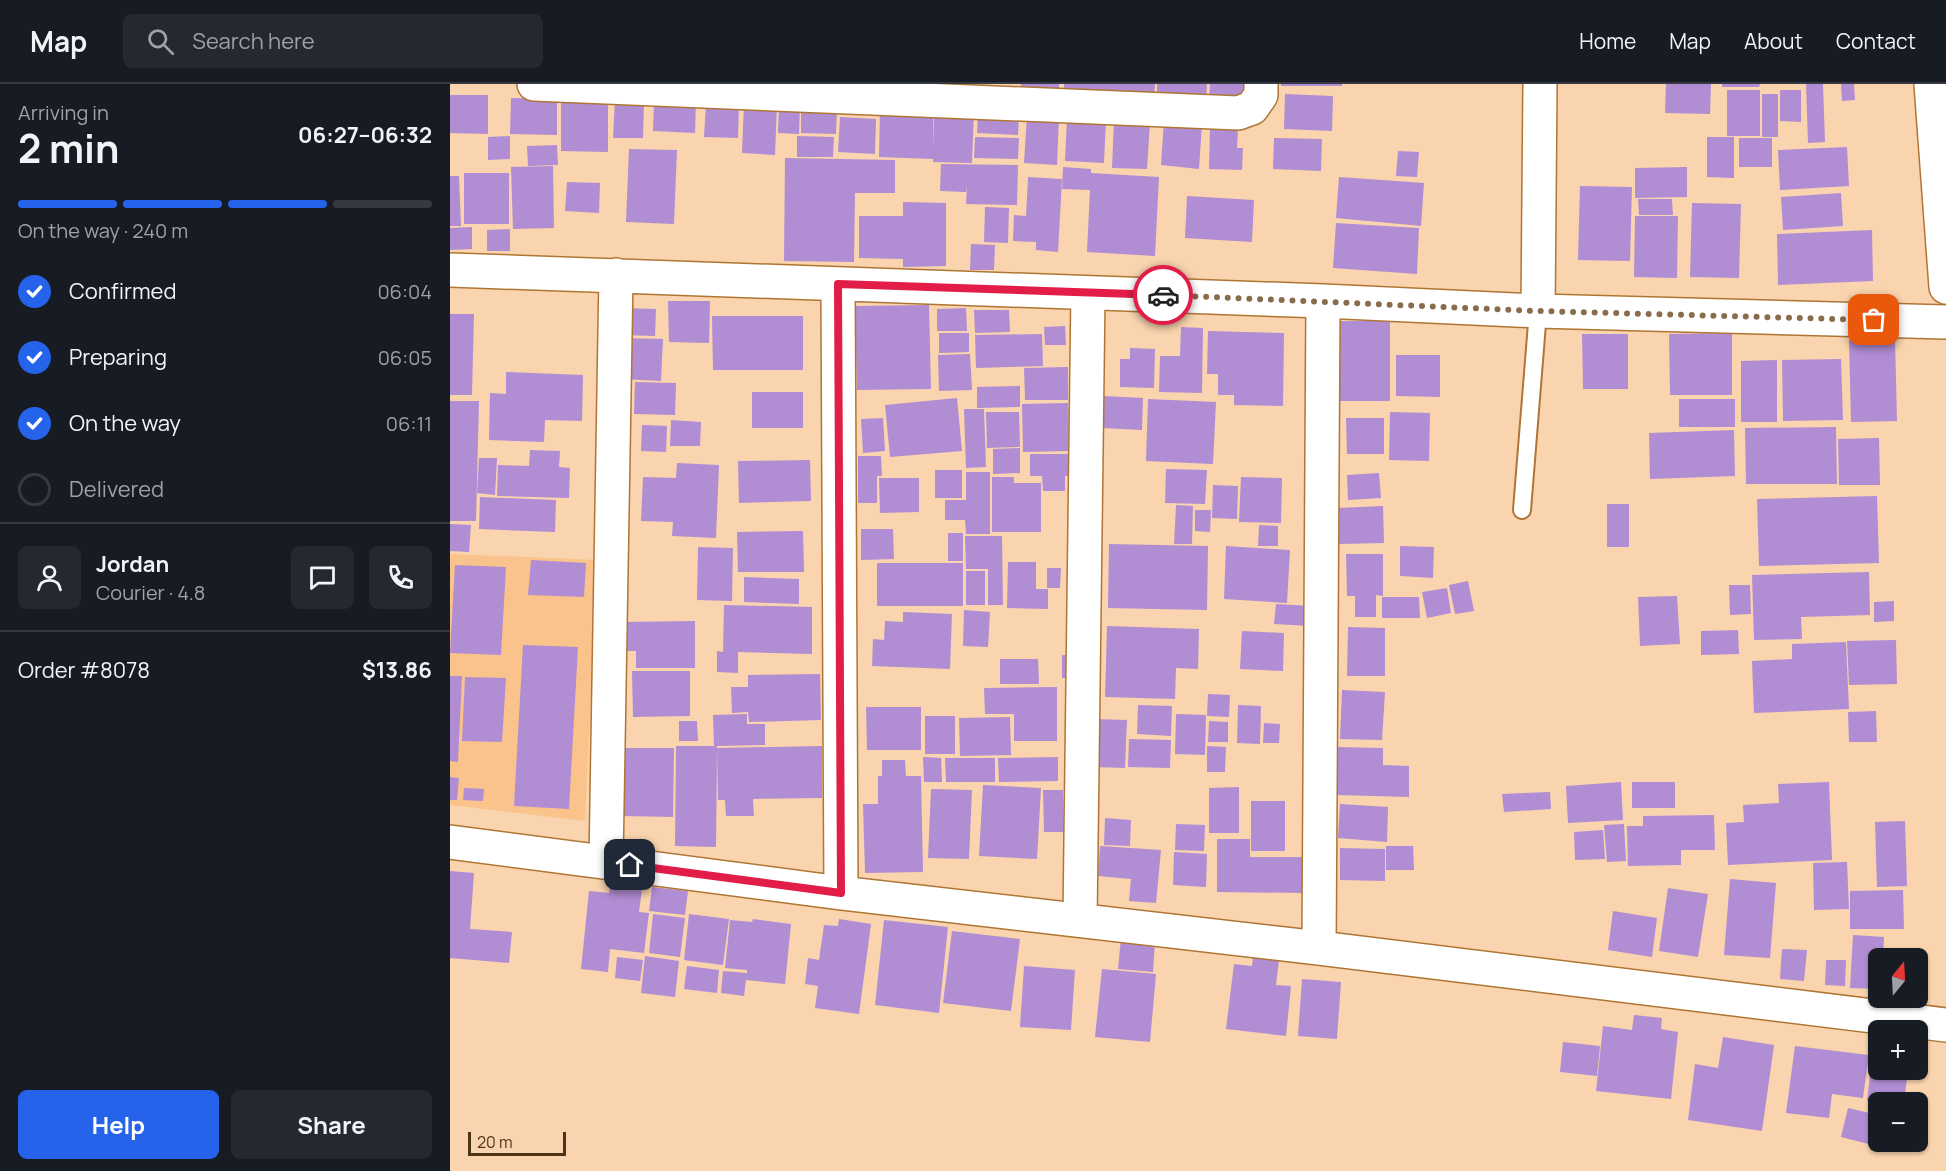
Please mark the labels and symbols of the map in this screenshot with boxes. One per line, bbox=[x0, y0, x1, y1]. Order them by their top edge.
courier bbox=[1133, 265, 1193, 325]
pin bbox=[1848, 294, 1899, 345]
pin bbox=[604, 839, 655, 890]
north arrow bbox=[1868, 948, 1928, 1008]
scale bar bbox=[468, 1129, 566, 1156]

